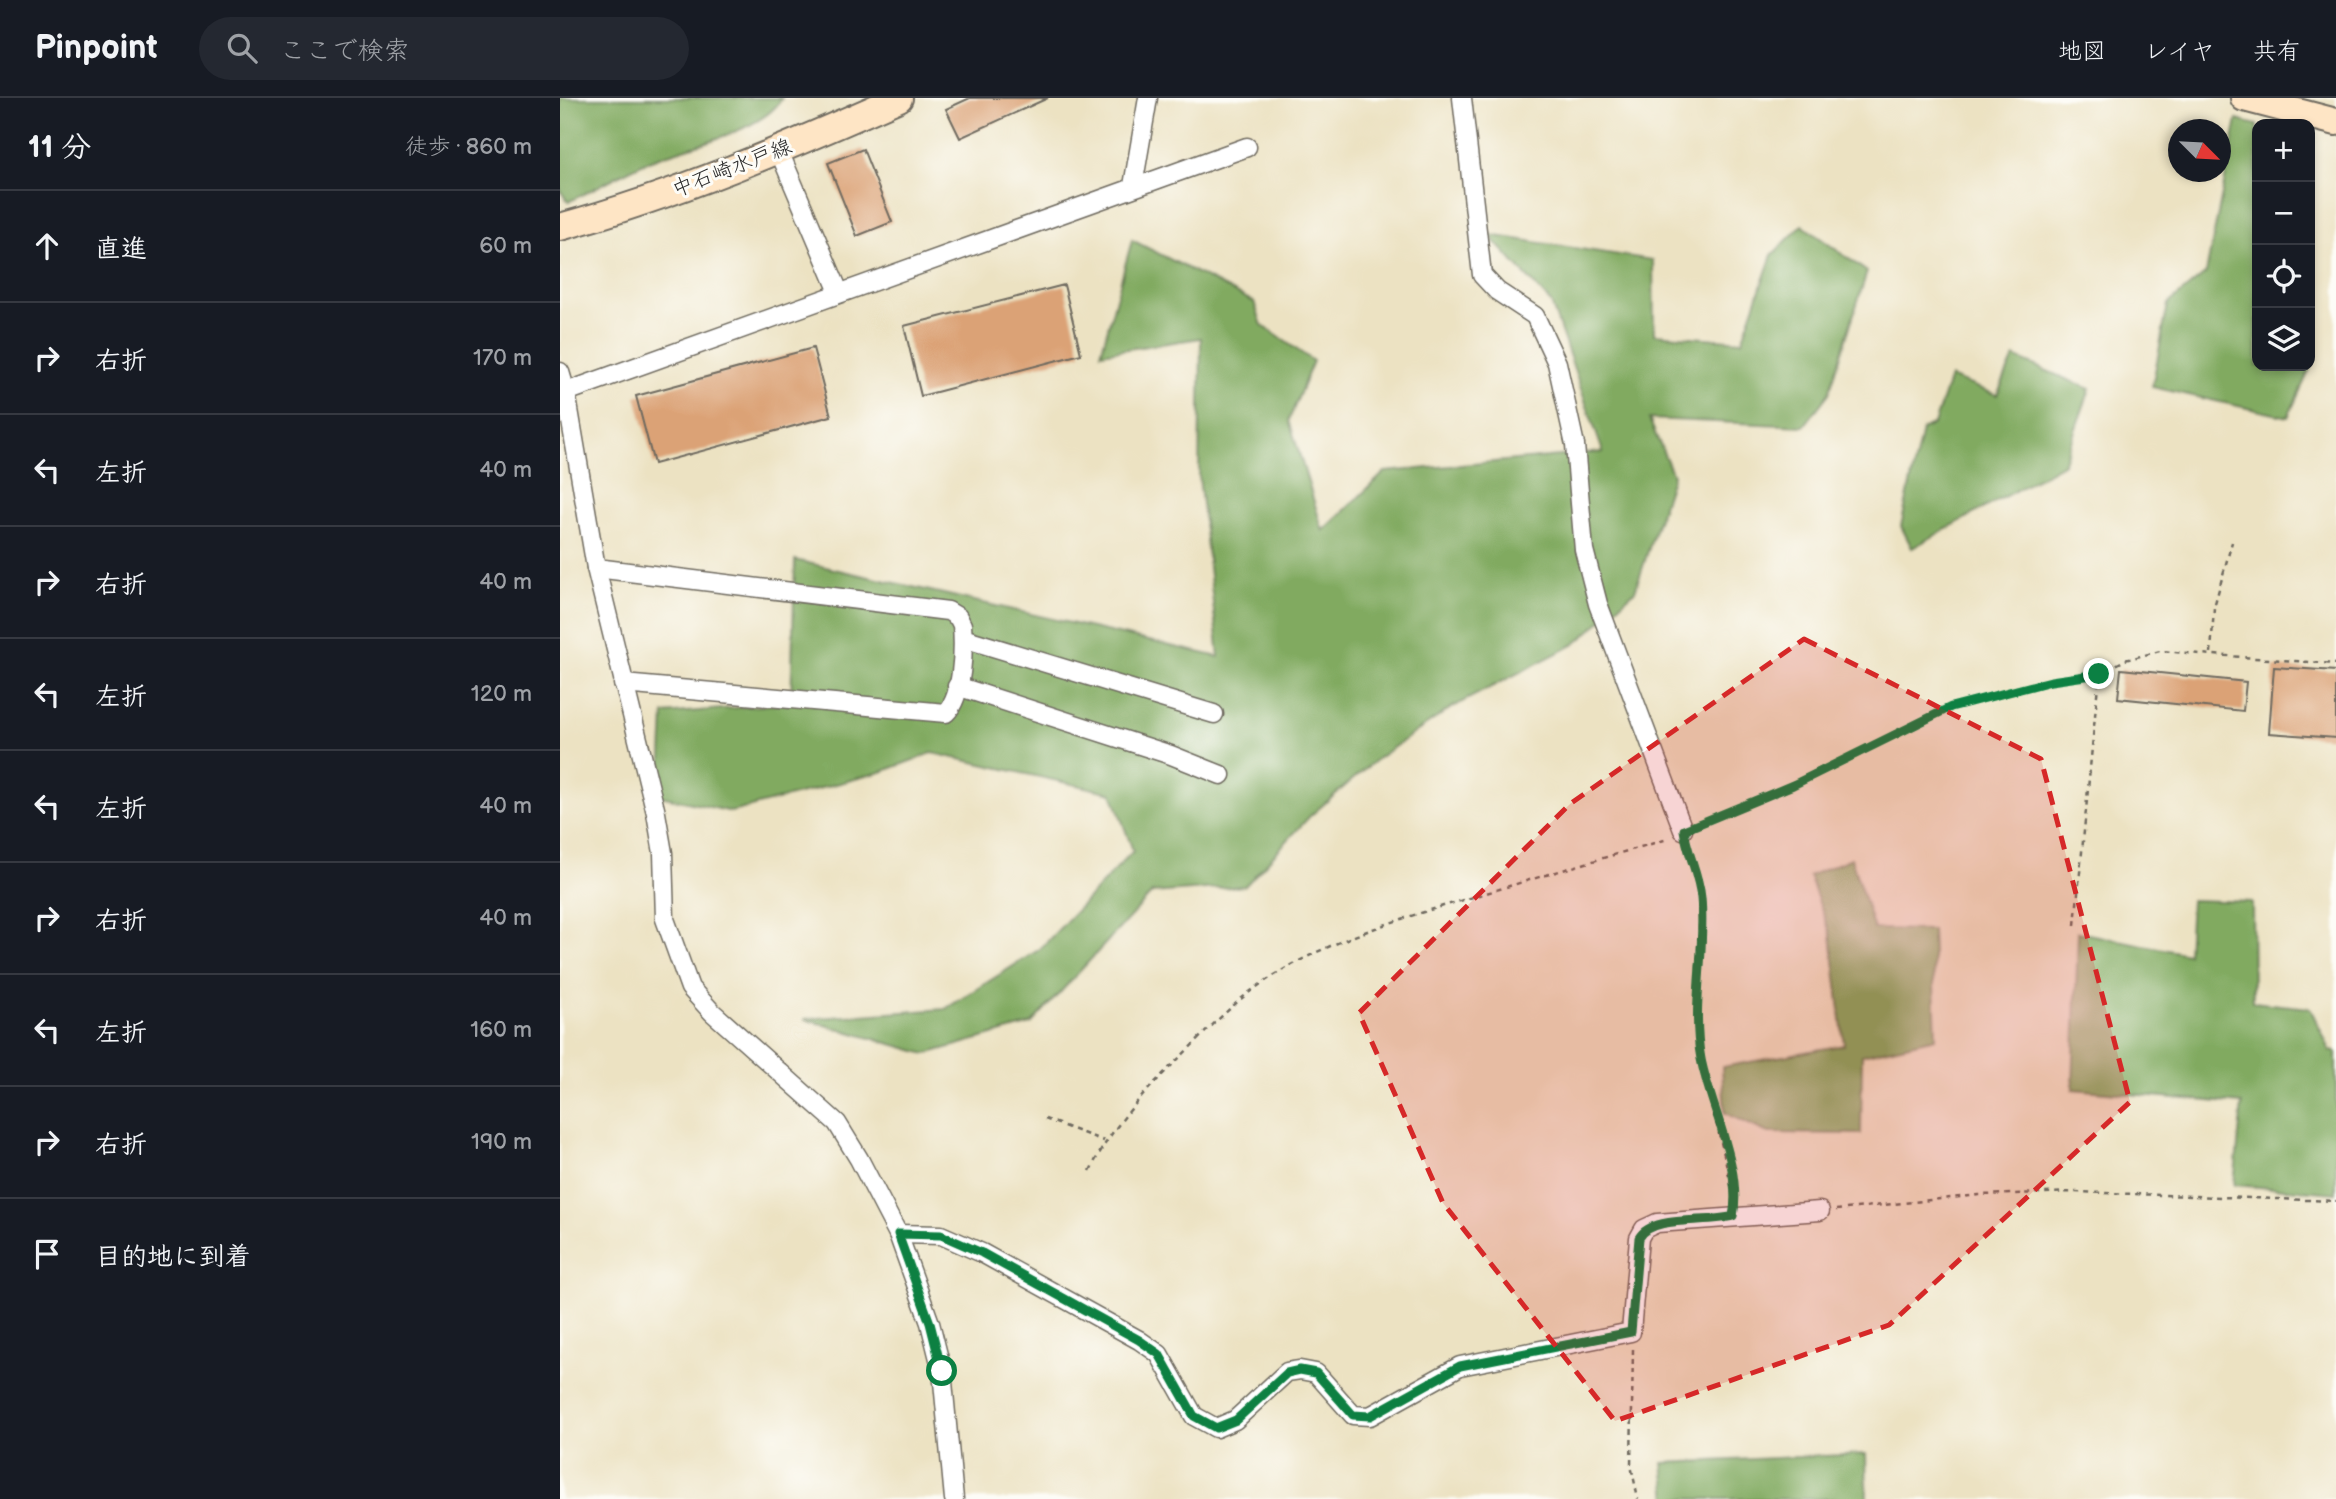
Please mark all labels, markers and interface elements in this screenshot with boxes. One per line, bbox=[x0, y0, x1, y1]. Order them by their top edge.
search box bbox=[199, 17, 689, 80]
text: Pinpoint bbox=[35, 28, 157, 68]
icon: search bbox=[223, 29, 261, 67]
text: ここで検索 bbox=[279, 36, 409, 67]
text: 地図 bbox=[2058, 37, 2106, 66]
text: レイヤ bbox=[2144, 37, 2215, 66]
text: 共有 bbox=[2253, 37, 2301, 66]
north arrow bbox=[2168, 119, 2231, 182]
map controls bbox=[2252, 119, 2315, 371]
button: + bbox=[2252, 119, 2315, 182]
text: 11 分 bbox=[28, 130, 91, 166]
text: 徒歩 · 860 m bbox=[405, 133, 532, 161]
street label: 中石崎水戸線 bbox=[669, 134, 795, 202]
button: − bbox=[2252, 182, 2315, 245]
icon: ahead bbox=[28, 227, 66, 265]
text: 60 m bbox=[479, 232, 532, 260]
text: 直進 bbox=[95, 234, 147, 265]
button: locate bbox=[2252, 245, 2315, 308]
button: layers bbox=[2252, 308, 2315, 371]
icon: right bbox=[28, 339, 66, 377]
text: 170 m bbox=[473, 344, 532, 372]
text: 右折 bbox=[95, 346, 147, 377]
icon: left bbox=[28, 451, 66, 489]
text: 40 m bbox=[479, 456, 532, 484]
text: 左折 bbox=[95, 458, 147, 489]
icon: right bbox=[28, 563, 66, 601]
text: 40 m bbox=[479, 568, 532, 596]
text: 右折 bbox=[95, 570, 147, 601]
route end bbox=[2083, 658, 2114, 689]
icon: left bbox=[28, 675, 66, 713]
text: 120 m bbox=[471, 680, 532, 708]
text: 左折 bbox=[95, 682, 147, 713]
icon: left bbox=[28, 787, 66, 825]
text: 40 m bbox=[479, 792, 532, 820]
text: 左折 bbox=[95, 794, 147, 825]
icon: right bbox=[28, 899, 66, 937]
text: 40 m bbox=[479, 904, 532, 932]
text: 右折 bbox=[95, 906, 147, 937]
icon: left bbox=[28, 1011, 66, 1049]
text: 160 m bbox=[470, 1016, 532, 1044]
text: 左折 bbox=[95, 1018, 147, 1049]
icon: right bbox=[28, 1123, 66, 1161]
text: 190 m bbox=[471, 1128, 532, 1156]
text: 右折 bbox=[95, 1130, 147, 1161]
icon: arrive bbox=[28, 1235, 66, 1273]
text: 目的地に到着 bbox=[95, 1242, 251, 1273]
route start bbox=[926, 1355, 957, 1386]

